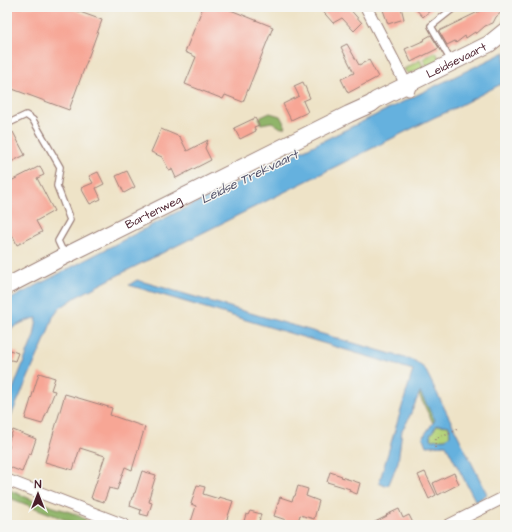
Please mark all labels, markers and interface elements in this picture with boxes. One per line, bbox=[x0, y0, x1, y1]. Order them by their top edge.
street label: Leidsevaart bbox=[424, 39, 490, 83]
water label: Leidse Trekvaart bbox=[198, 145, 303, 208]
street label: Bartenweg bbox=[122, 191, 185, 234]
north arrow bbox=[18, 474, 58, 514]
text: N bbox=[35, 477, 42, 492]

